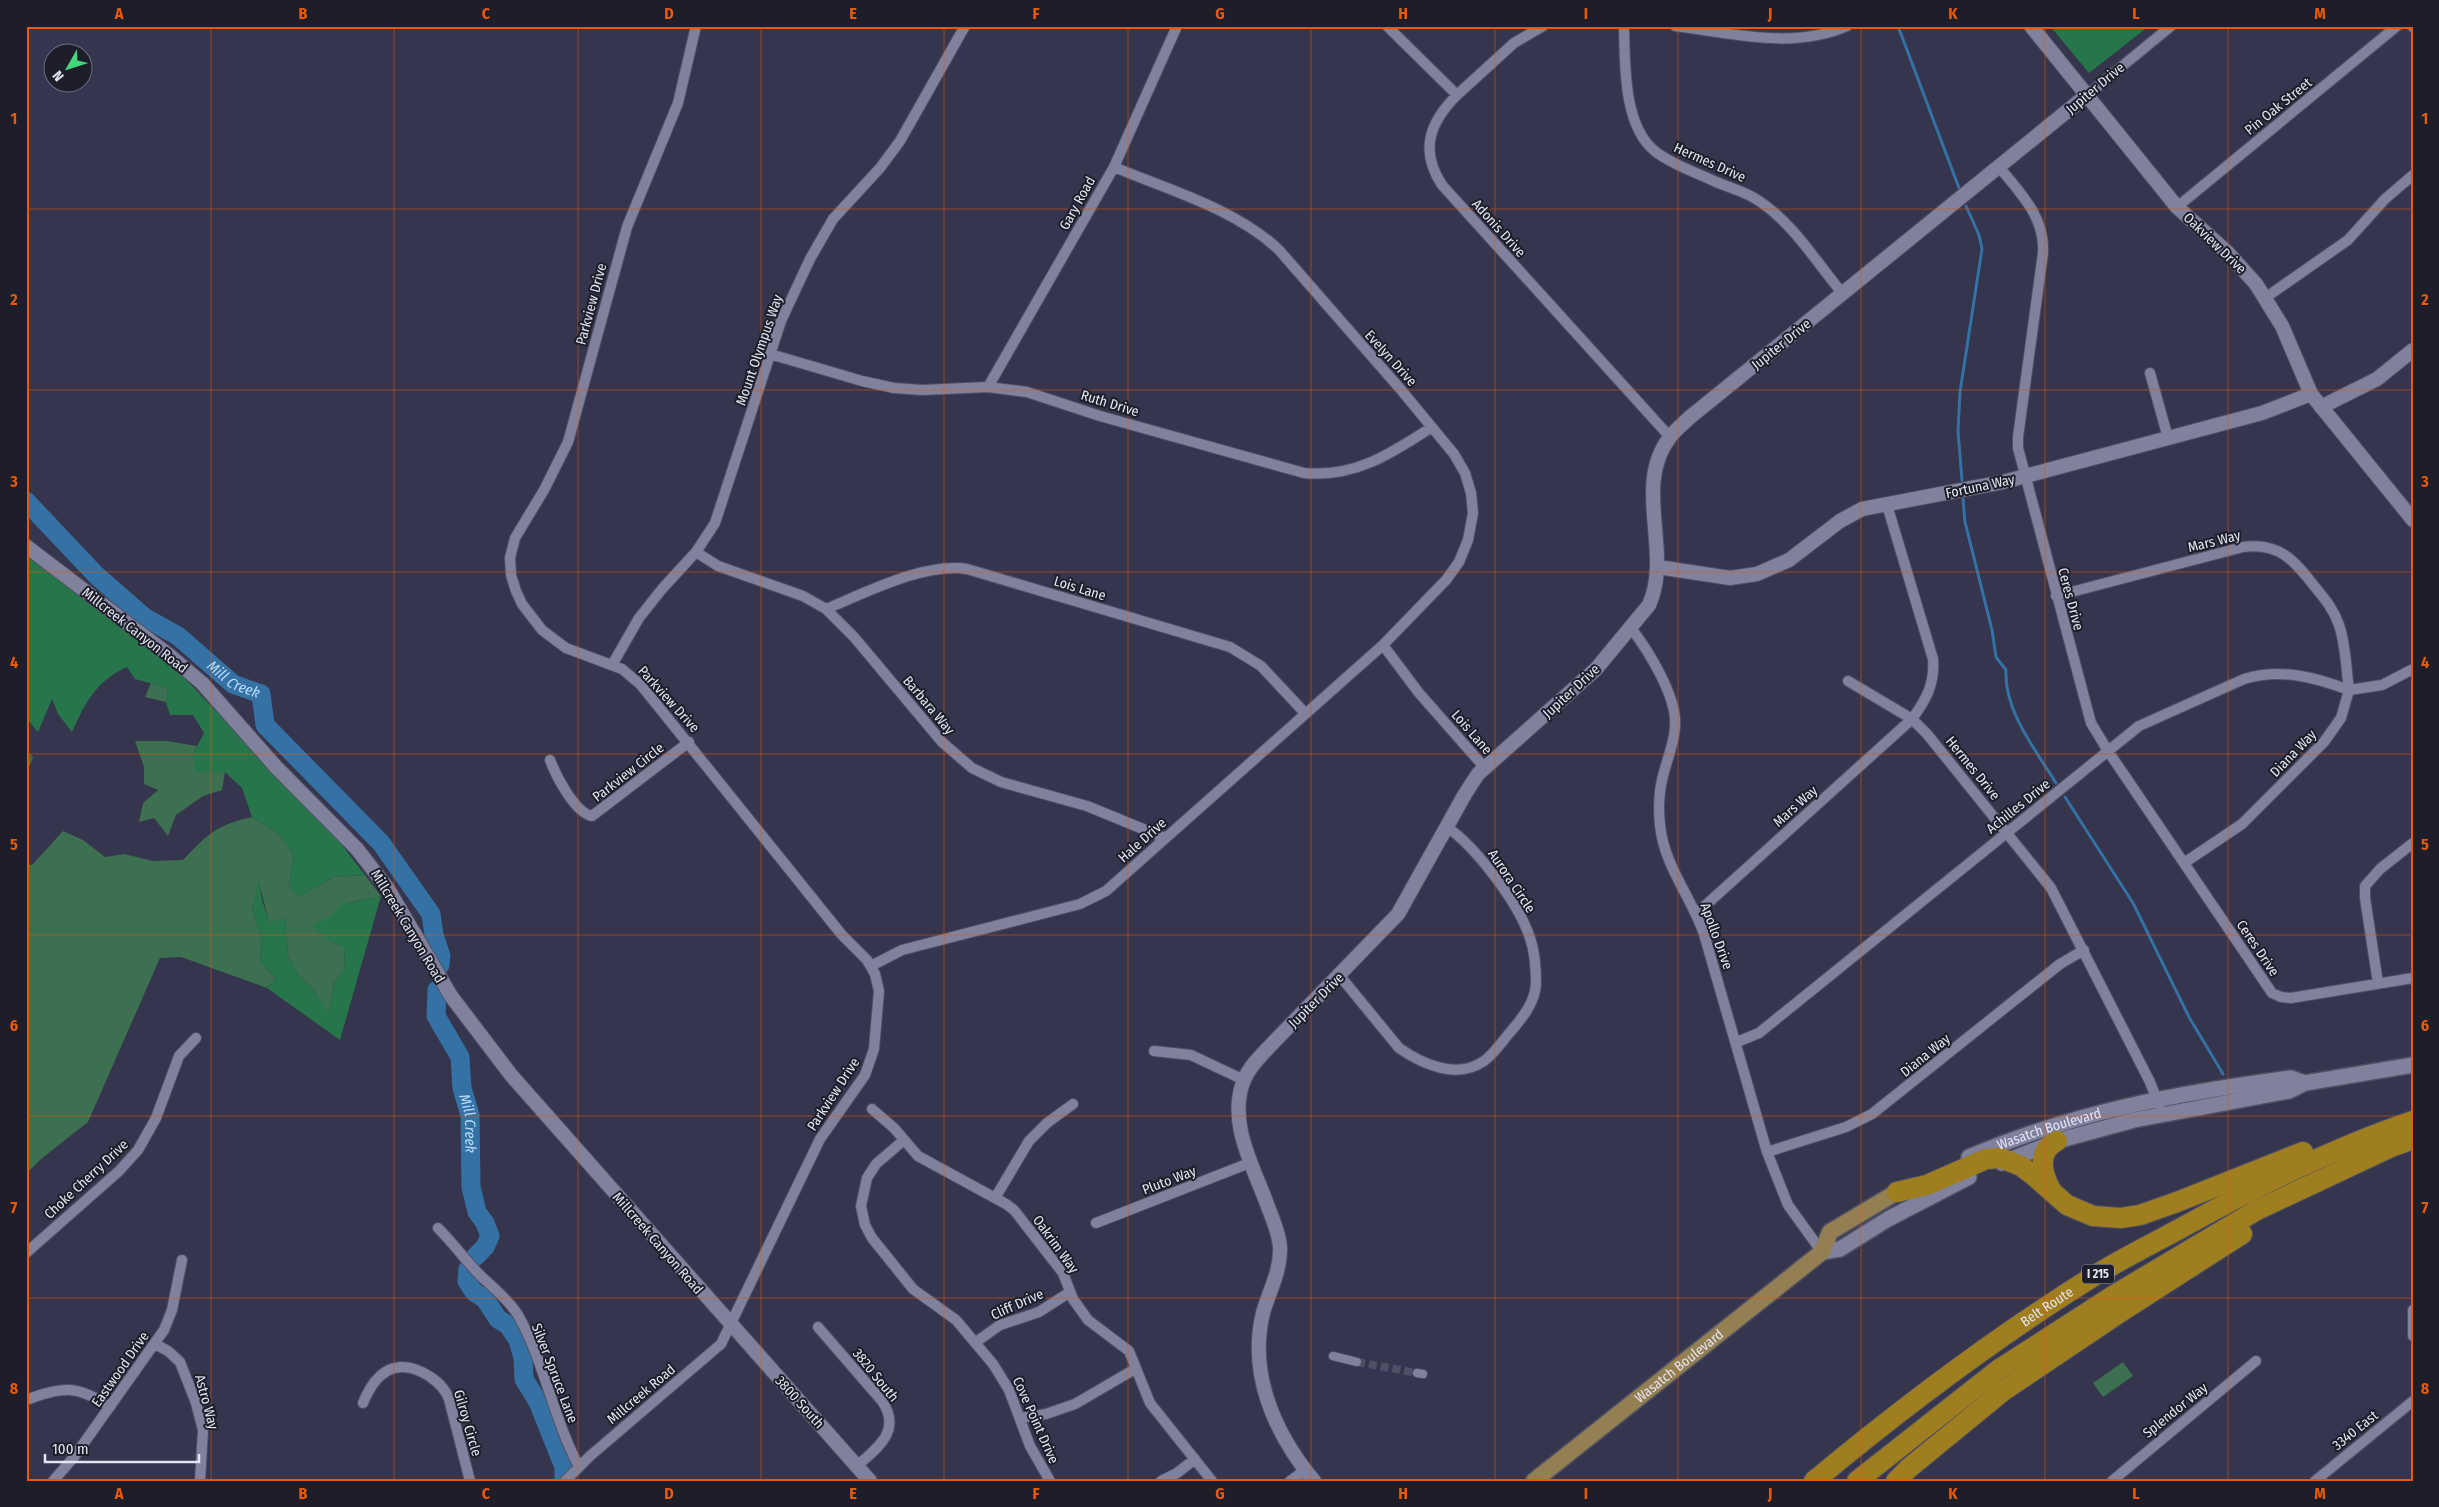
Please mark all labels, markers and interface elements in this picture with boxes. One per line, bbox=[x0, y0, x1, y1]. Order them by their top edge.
text: A bbox=[114, 4, 124, 23]
text: B bbox=[299, 4, 308, 23]
text: C bbox=[482, 4, 491, 23]
text: D bbox=[664, 4, 674, 23]
text: E bbox=[849, 4, 857, 23]
text: F bbox=[1032, 4, 1040, 23]
text: G bbox=[1215, 4, 1225, 23]
text: H bbox=[1398, 4, 1408, 23]
text: I bbox=[1584, 4, 1588, 23]
text: J bbox=[1767, 4, 1772, 23]
text: K bbox=[1948, 4, 1958, 23]
text: L bbox=[2132, 4, 2140, 23]
text: M bbox=[2314, 4, 2326, 23]
north arrow bbox=[42, 42, 92, 92]
street label: Jupiter Drive bbox=[2063, 59, 2128, 118]
text: N bbox=[49, 67, 68, 84]
street label: Pin Oak Street bbox=[2241, 74, 2316, 139]
text: 1 bbox=[11, 109, 17, 128]
text: 1 bbox=[2422, 109, 2428, 128]
street label: Hermes Drive bbox=[1671, 139, 1748, 186]
street label: Gary Road bbox=[1056, 174, 1099, 233]
street label: Adonis Drive bbox=[1468, 196, 1529, 261]
street label: Oakview Drive bbox=[2180, 209, 2250, 278]
street label: Parkview Drive bbox=[572, 261, 611, 347]
text: 2 bbox=[9, 290, 18, 309]
text: 2 bbox=[2420, 290, 2429, 309]
street label: Mount Olympus Way bbox=[733, 292, 787, 408]
street label: Jupiter Drive bbox=[1748, 315, 1814, 373]
street label: Evelyn Drive bbox=[1361, 327, 1420, 390]
street label: Ruth Drive bbox=[1079, 387, 1141, 420]
street label: Fortuna Way bbox=[1944, 471, 2017, 502]
text: 3 bbox=[9, 472, 18, 491]
text: 3 bbox=[2420, 472, 2429, 491]
street label: Mars Way bbox=[2186, 527, 2243, 556]
street label: Ceres Drive bbox=[2054, 566, 2087, 632]
street label: Lois Lane bbox=[1052, 573, 1108, 604]
street label: Millcreek Canyon Road bbox=[79, 584, 191, 677]
text: 4 bbox=[10, 653, 18, 672]
text: 4 bbox=[2421, 653, 2429, 672]
water label: Mill Creek bbox=[203, 657, 263, 702]
street label: Jupiter Drive bbox=[1540, 661, 1603, 722]
street label: Parkview Drive bbox=[634, 663, 703, 736]
street label: Barbara Way bbox=[899, 673, 958, 739]
street label: Lois Lane bbox=[1448, 707, 1496, 758]
street label: Diana Way bbox=[2267, 726, 2320, 780]
street label: Hermes Drive bbox=[1942, 733, 2003, 804]
street label: Parkview Circle bbox=[589, 739, 667, 805]
street label: Achilles Drive bbox=[1983, 775, 2054, 837]
street label: Mars Way bbox=[1770, 782, 1822, 831]
street label: Hale Drive bbox=[1115, 814, 1170, 866]
text: 5 bbox=[10, 835, 18, 854]
text: 5 bbox=[2421, 835, 2429, 854]
street label: Aurora Circle bbox=[1484, 846, 1539, 916]
street label: Millcreek Canyon Road bbox=[367, 866, 448, 986]
street label: Apollo Drive bbox=[1697, 900, 1736, 972]
street label: Ceres Drive bbox=[2233, 917, 2283, 980]
street label: Jupiter Drive bbox=[1285, 969, 1348, 1032]
text: 6 bbox=[10, 1016, 18, 1035]
text: 6 bbox=[2421, 1016, 2429, 1035]
street label: Diana Way bbox=[1897, 1030, 1954, 1081]
street label: Parkview Drive bbox=[804, 1055, 863, 1134]
water label: Mill Creek bbox=[455, 1092, 480, 1154]
street label: Wasatch Boulevard bbox=[1995, 1105, 2103, 1154]
street label: Choke Cherry Drive bbox=[41, 1136, 132, 1223]
street label: Pluto Way bbox=[1140, 1162, 1199, 1198]
street label: Millcreek Canyon Road bbox=[609, 1189, 706, 1298]
text: 7 bbox=[11, 1198, 18, 1217]
text: 7 bbox=[2422, 1198, 2429, 1217]
street label: Oakrim Way bbox=[1029, 1212, 1083, 1277]
road number: I 215 bbox=[2082, 1264, 2114, 1284]
street label: Belt Route bbox=[2017, 1283, 2077, 1330]
street label: Cliff Drive bbox=[988, 1285, 1046, 1324]
street label: Silver Spruce Lane bbox=[528, 1321, 581, 1425]
street label: Wasatch Boulevard bbox=[1631, 1326, 1727, 1407]
street label: Eastwood Drive bbox=[88, 1328, 153, 1410]
street label: 3820 South bbox=[849, 1345, 902, 1405]
street label: Millcreek Road bbox=[604, 1361, 679, 1428]
street label: Astro Way bbox=[191, 1373, 222, 1432]
street label: 3800 South bbox=[772, 1373, 828, 1432]
street label: Cove Point Drive bbox=[1009, 1374, 1062, 1466]
text: 8 bbox=[10, 1379, 19, 1398]
street label: Splendor Way bbox=[2140, 1379, 2212, 1442]
text: 8 bbox=[2421, 1379, 2430, 1398]
street label: Gilroy Circle bbox=[450, 1388, 485, 1458]
street label: 3340 East bbox=[2329, 1407, 2382, 1454]
scale bar bbox=[45, 1432, 199, 1464]
text: 100 m bbox=[52, 1440, 89, 1458]
text: A bbox=[114, 1484, 124, 1503]
text: B bbox=[299, 1484, 308, 1503]
text: C bbox=[482, 1484, 491, 1503]
text: D bbox=[664, 1484, 674, 1503]
text: E bbox=[849, 1484, 857, 1503]
text: F bbox=[1032, 1484, 1040, 1503]
text: G bbox=[1215, 1484, 1225, 1503]
text: H bbox=[1398, 1484, 1408, 1503]
text: I bbox=[1584, 1484, 1588, 1503]
text: J bbox=[1767, 1484, 1772, 1503]
text: K bbox=[1948, 1484, 1958, 1503]
text: L bbox=[2132, 1484, 2140, 1503]
text: M bbox=[2314, 1484, 2326, 1503]

